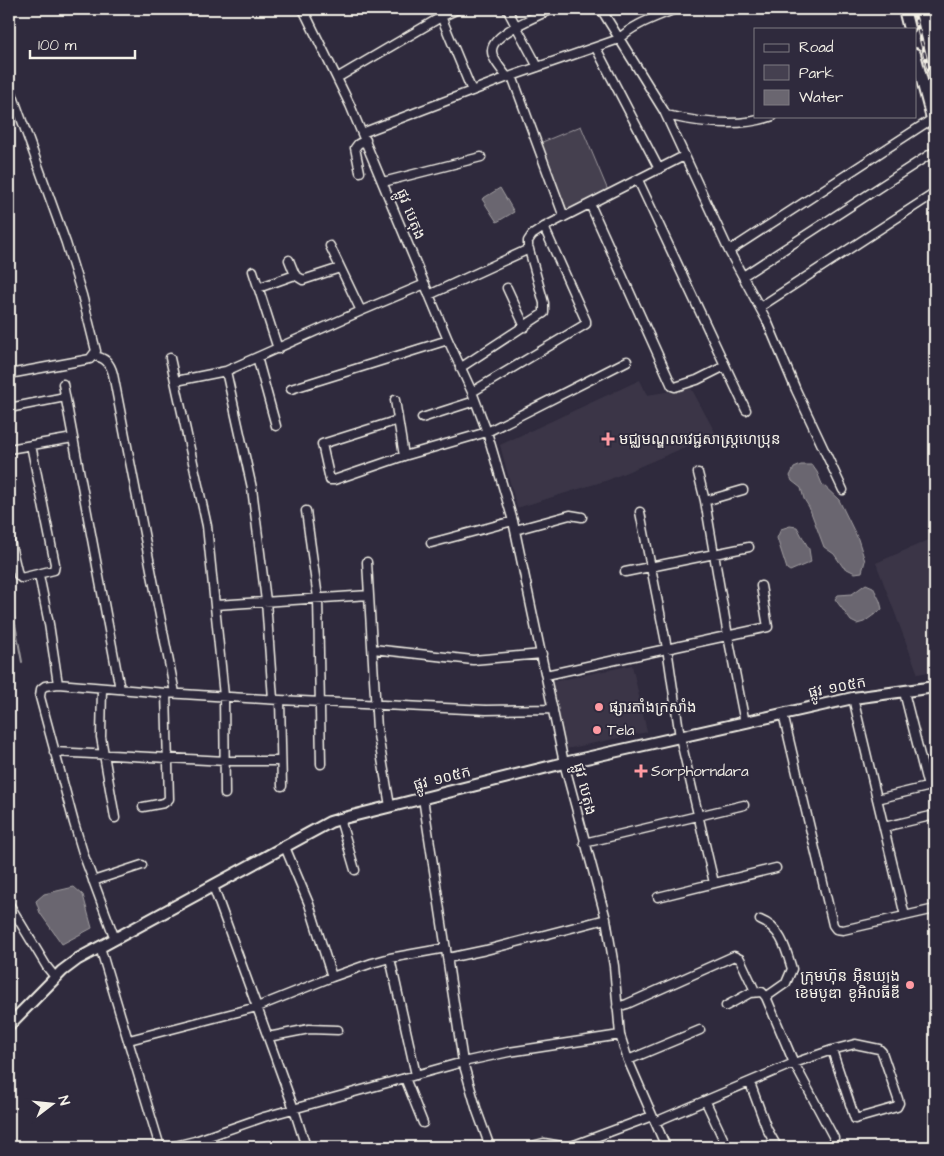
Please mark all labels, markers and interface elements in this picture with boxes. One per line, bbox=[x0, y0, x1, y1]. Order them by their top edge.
scale bar bbox=[30, 28, 135, 60]
legend bbox=[754, 28, 916, 118]
text: 100 m bbox=[38, 35, 77, 56]
text: Road bbox=[799, 37, 834, 58]
text: Park bbox=[799, 63, 834, 84]
text: Water bbox=[799, 87, 843, 108]
street label: ផ្លូវ បេតុង bbox=[389, 186, 430, 244]
place label: មជ្ឈមណ្ឌលវេជ្ជសាស្ត្រហេប្រុន bbox=[619, 429, 780, 450]
marker: មជ្ឈមណ្ឌលវេជ្ជសាស្ត្រហេប្រុន bbox=[601, 432, 615, 446]
street label: ផ្លូវ ១០៥ក bbox=[806, 672, 868, 706]
place label: ផ្សារតាំងក្រសាំង bbox=[609, 697, 697, 718]
marker: ផ្សារតាំងក្រសាំង bbox=[593, 701, 605, 713]
place label: Tela bbox=[607, 720, 635, 741]
marker: Tela bbox=[591, 724, 603, 736]
street label: ផ្លូវ ១០៥ក bbox=[411, 761, 474, 798]
street label: ផ្លូវ បេតុង bbox=[566, 761, 601, 818]
place label: Sorphorndara bbox=[651, 761, 749, 782]
marker: Sorphorndara bbox=[635, 765, 647, 777]
place label: ក្រុមហ៊ុន អ៊ិនឃ្យុង ខេមបូឌា ខូអិលធីឌី bbox=[795, 966, 900, 1004]
marker: ក្រុមហ៊ុន អ៊ិនឃ្យុង ខេមបូឌា ខូអិលធីឌី bbox=[904, 979, 916, 991]
north arrow bbox=[28, 1078, 78, 1128]
text: N bbox=[53, 1094, 74, 1108]

